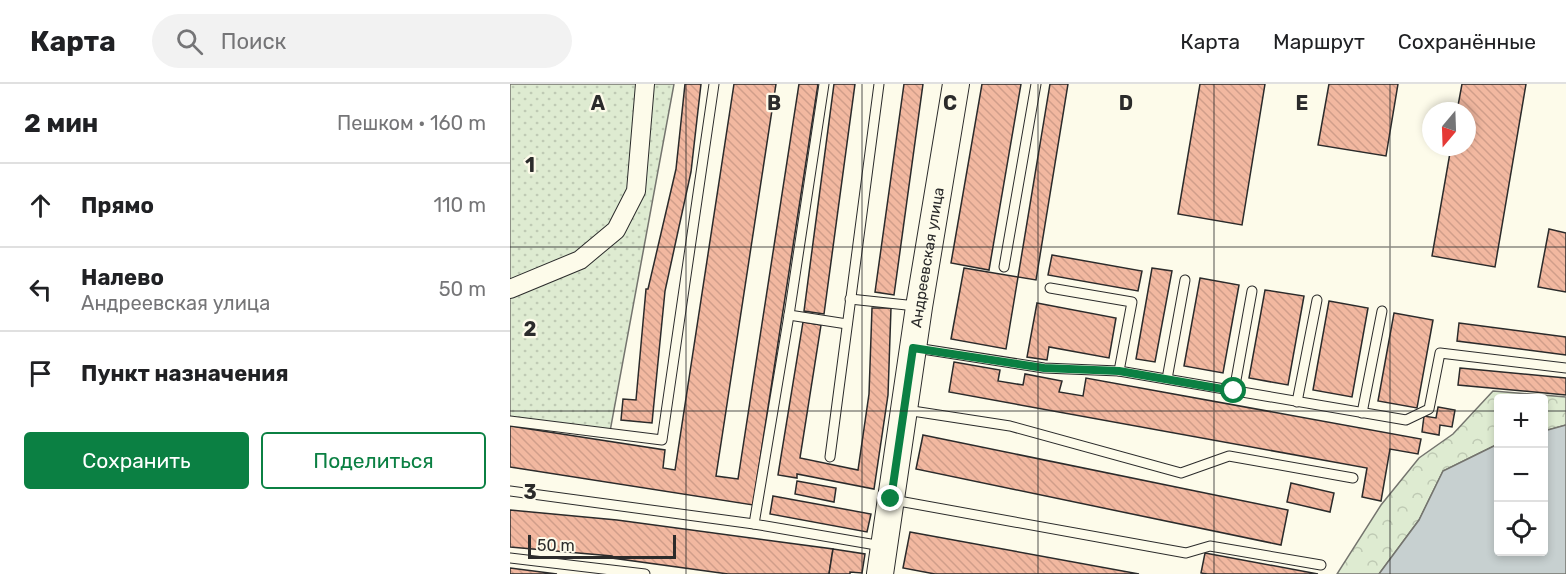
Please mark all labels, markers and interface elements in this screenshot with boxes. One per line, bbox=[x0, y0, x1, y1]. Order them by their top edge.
search box bbox=[152, 14, 572, 68]
text: Карта bbox=[30, 25, 116, 58]
icon: search bbox=[173, 25, 206, 58]
text: Поиск bbox=[221, 28, 286, 55]
text: Карта bbox=[1180, 29, 1240, 54]
text: Маршрут bbox=[1273, 29, 1365, 54]
text: Сохранённые bbox=[1398, 29, 1536, 54]
text: A bbox=[591, 91, 606, 115]
text: B bbox=[767, 91, 781, 115]
text: C bbox=[943, 91, 957, 115]
text: D bbox=[1119, 91, 1133, 115]
text: E bbox=[1296, 91, 1308, 115]
north arrow bbox=[1422, 102, 1476, 156]
text: 2 мин bbox=[24, 108, 98, 139]
text: Пешком · 160 m bbox=[337, 111, 486, 135]
text: 1 bbox=[525, 153, 535, 177]
street label: Андреевская улица bbox=[907, 186, 948, 329]
icon: ahead bbox=[24, 189, 57, 222]
text: Прямо bbox=[81, 192, 154, 219]
text: 110 m bbox=[434, 193, 486, 217]
text: Налево bbox=[81, 264, 164, 291]
icon: left bbox=[24, 273, 57, 306]
text: 50 m bbox=[439, 277, 486, 301]
text: Андреевская улица bbox=[81, 291, 270, 315]
text: 2 bbox=[524, 317, 537, 341]
icon: arrive bbox=[24, 357, 57, 390]
text: Пункт назначения bbox=[81, 360, 289, 387]
route start bbox=[1220, 377, 1246, 403]
map controls bbox=[1494, 394, 1548, 556]
button: + bbox=[1494, 394, 1548, 448]
button: Сохранить bbox=[24, 432, 249, 489]
button: Поделиться bbox=[261, 432, 486, 489]
button: − bbox=[1494, 448, 1548, 502]
text: 3 bbox=[523, 480, 537, 504]
route end bbox=[877, 485, 903, 511]
button: locate bbox=[1494, 502, 1548, 556]
scale bar bbox=[528, 532, 676, 560]
text: 50 m bbox=[537, 536, 575, 555]

